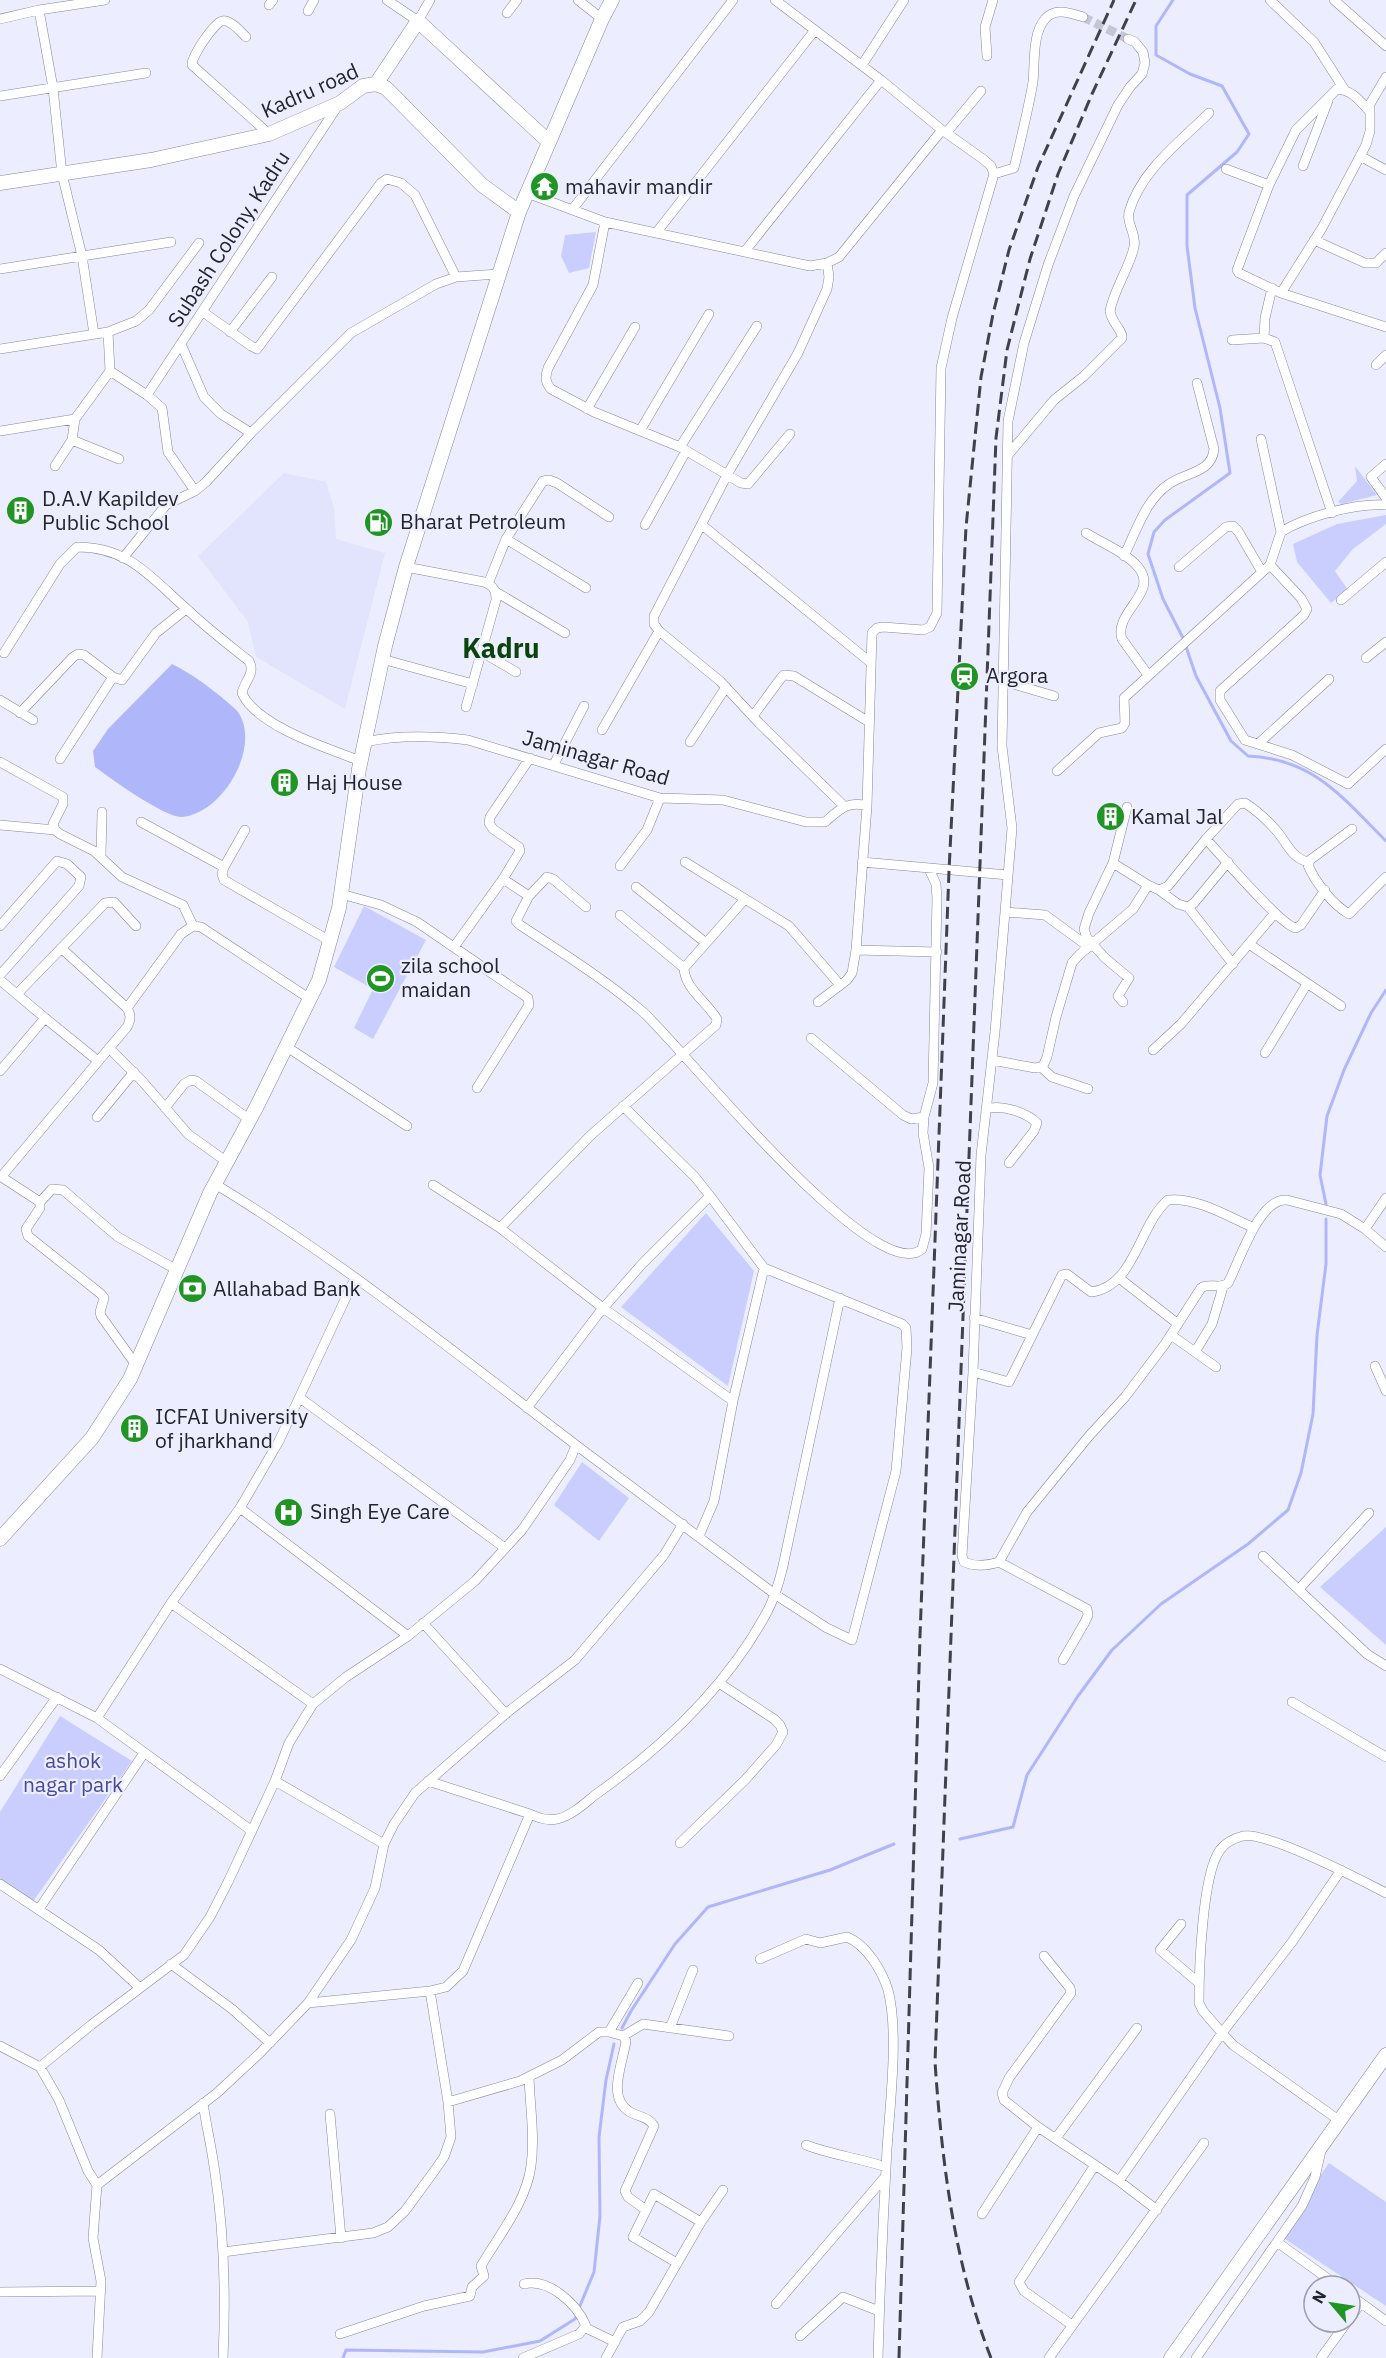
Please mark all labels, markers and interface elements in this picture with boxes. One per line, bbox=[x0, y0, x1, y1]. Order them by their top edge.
street label: Kadru road bbox=[257, 56, 363, 124]
street label: Subash Colony, Kadru bbox=[161, 145, 296, 332]
temple icon: mahavir mandir bbox=[528, 171, 560, 203]
place label: mahavir mandir bbox=[565, 172, 713, 200]
place label: D.A.V Kapildev Public School bbox=[42, 484, 179, 536]
building icon: D.A.V Kapildev Public School bbox=[5, 495, 37, 527]
fuel station icon: Bharat Petroleum bbox=[363, 506, 395, 538]
place label: Bharat Petroleum bbox=[400, 507, 566, 535]
district label: Kadru bbox=[462, 630, 540, 665]
station icon: Argora bbox=[949, 660, 981, 692]
place label: Argora bbox=[986, 661, 1048, 689]
street label: Jaminagar Road bbox=[519, 723, 673, 791]
building icon: Haj House bbox=[269, 767, 301, 799]
place label: Haj House bbox=[306, 768, 403, 796]
building icon: Kamal Jal bbox=[1094, 801, 1126, 833]
place label: Kamal Jal bbox=[1131, 802, 1223, 830]
place label: zila school maidan bbox=[401, 951, 500, 1003]
sports icon: zila school maidan bbox=[364, 962, 396, 994]
street label: Jaminagar Road bbox=[941, 1159, 977, 1312]
bank icon: Allahabad Bank bbox=[176, 1273, 208, 1305]
place label: Allahabad Bank bbox=[213, 1274, 361, 1302]
place label: ICFAI University of jharkhand bbox=[155, 1402, 309, 1454]
building icon: ICFAI University of jharkhand bbox=[118, 1413, 150, 1445]
hospital icon: Singh Eye Care bbox=[273, 1496, 305, 1528]
place label: Singh Eye Care bbox=[310, 1497, 450, 1525]
park label: ashok nagar park bbox=[23, 1746, 123, 1798]
north arrow bbox=[1302, 2274, 1362, 2334]
text: N bbox=[1307, 2287, 1330, 2307]

